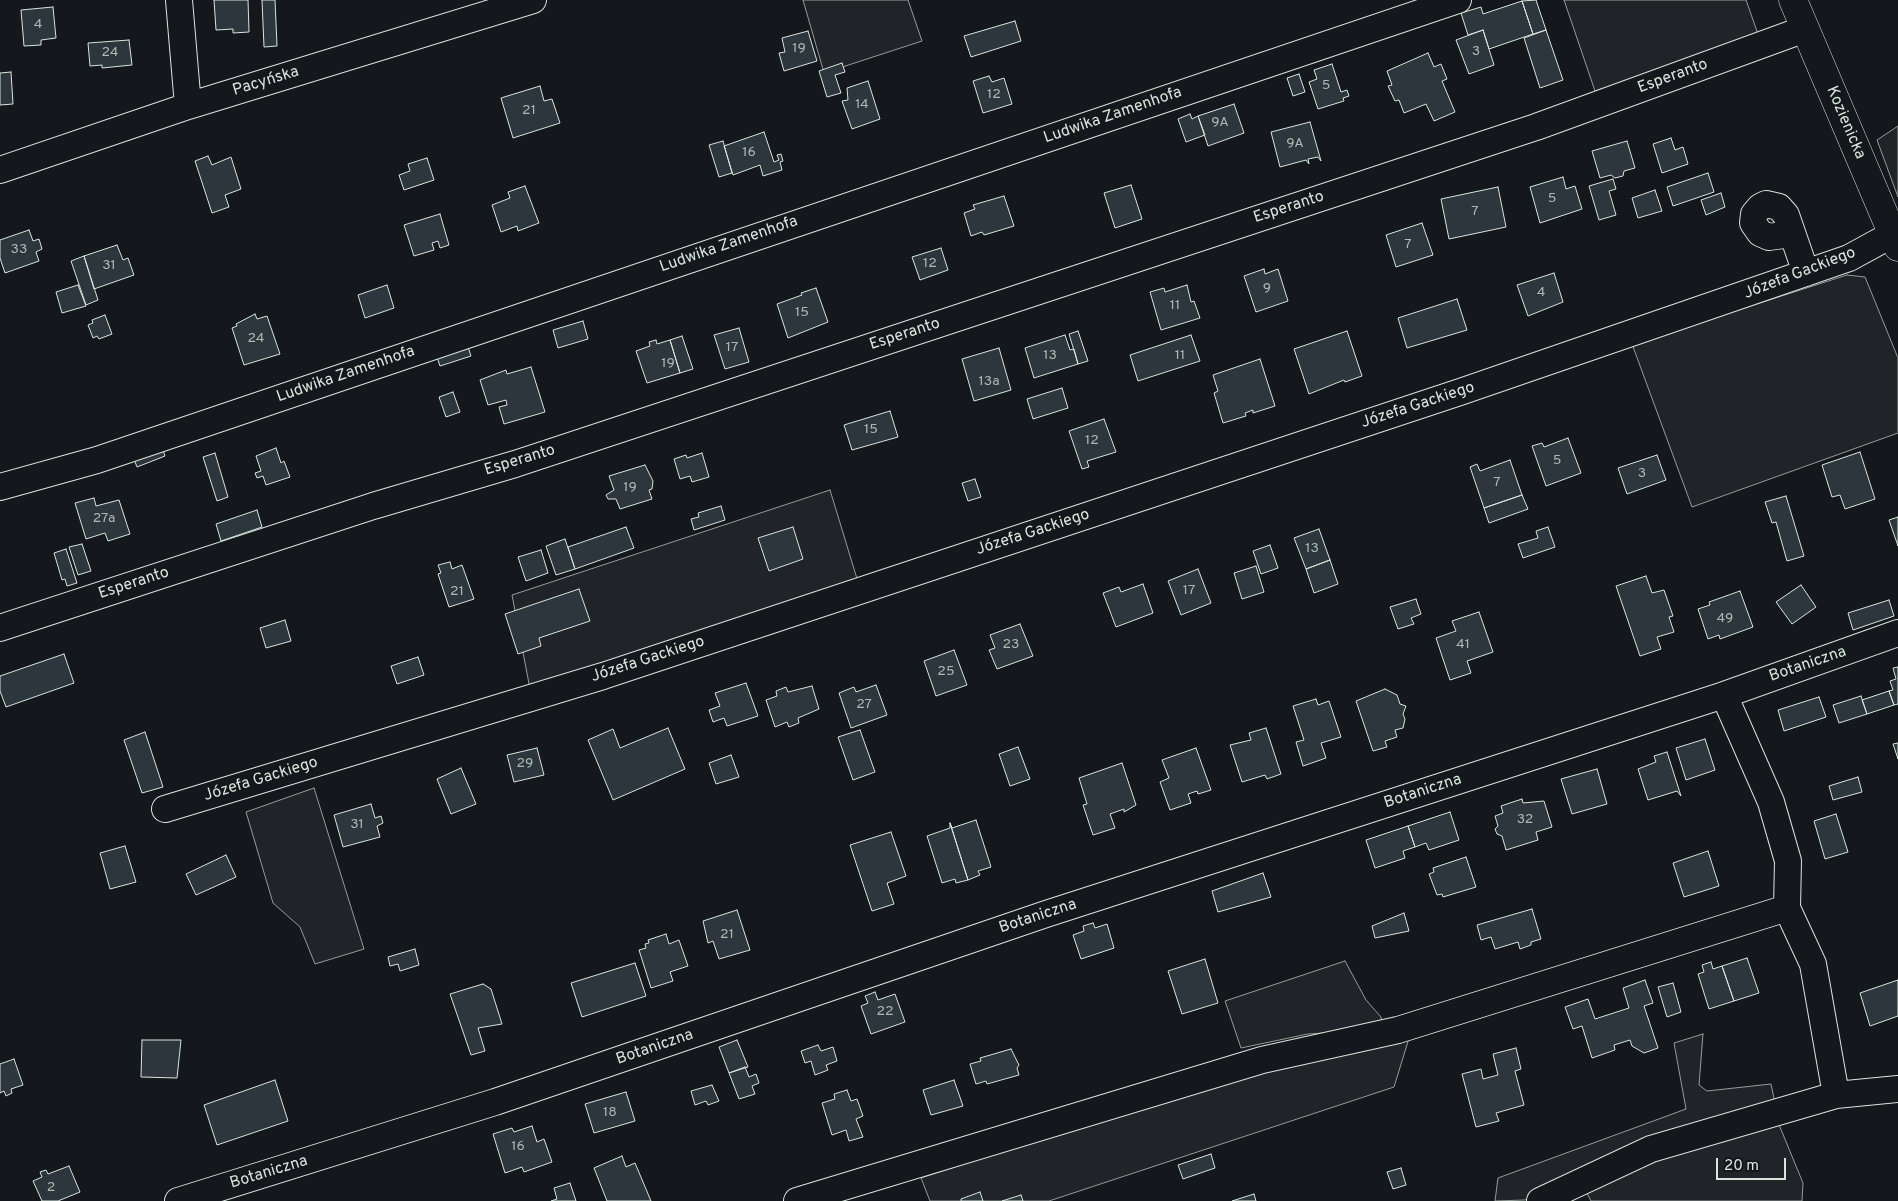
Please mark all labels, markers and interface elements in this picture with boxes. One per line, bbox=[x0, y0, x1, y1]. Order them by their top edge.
house number: 4 bbox=[34, 17, 42, 33]
house number: 19 bbox=[792, 41, 806, 57]
house number: 3 bbox=[1472, 44, 1480, 60]
house number: 24 bbox=[101, 45, 119, 61]
street label: Esperanto bbox=[1635, 55, 1711, 99]
street label: Pacyńska bbox=[231, 63, 301, 101]
house number: 5 bbox=[1322, 78, 1330, 94]
street label: Ludwika Zamenhofa bbox=[1041, 83, 1185, 149]
street label: Kozienicka bbox=[1821, 84, 1869, 162]
house number: 12 bbox=[987, 87, 1001, 103]
house number: 14 bbox=[855, 97, 869, 113]
house number: 21 bbox=[522, 103, 536, 119]
house number: 9A bbox=[1211, 115, 1229, 131]
house number: 9A bbox=[1286, 136, 1304, 152]
house number: 16 bbox=[742, 145, 756, 161]
street label: Esperanto bbox=[1251, 188, 1327, 228]
house number: 5 bbox=[1548, 191, 1556, 207]
house number: 7 bbox=[1471, 204, 1479, 220]
street label: Ludwika Zamenhofa bbox=[657, 212, 801, 278]
house number: 7 bbox=[1404, 237, 1412, 253]
house number: 33 bbox=[11, 242, 27, 258]
street label: Józefa Gackiego bbox=[1741, 244, 1859, 304]
house number: 12 bbox=[923, 256, 937, 272]
house number: 31 bbox=[102, 258, 116, 274]
house number: 9 bbox=[1263, 281, 1271, 297]
house number: 4 bbox=[1537, 285, 1545, 301]
house number: 11 bbox=[1170, 298, 1180, 314]
house number: 15 bbox=[795, 305, 809, 321]
street label: Esperanto bbox=[867, 315, 943, 355]
house number: 24 bbox=[247, 331, 265, 347]
house number: 17 bbox=[726, 340, 738, 356]
street label: Ludwika Zamenhofa bbox=[274, 342, 418, 408]
house number: 13 bbox=[1043, 348, 1057, 364]
house number: 11 bbox=[1175, 348, 1185, 364]
house number: 19 bbox=[661, 356, 675, 372]
house number: 13a bbox=[978, 374, 1000, 390]
street label: Józefa Gackiego bbox=[1359, 379, 1477, 433]
house number: 15 bbox=[864, 422, 878, 438]
house number: 12 bbox=[1085, 433, 1099, 449]
street label: Esperanto bbox=[482, 441, 558, 481]
house number: 5 bbox=[1553, 453, 1561, 469]
house number: 3 bbox=[1638, 466, 1646, 482]
house number: 7 bbox=[1493, 475, 1501, 491]
house number: 19 bbox=[623, 480, 637, 496]
street label: Józefa Gackiego bbox=[974, 506, 1092, 560]
house number: 27a bbox=[93, 511, 115, 527]
house number: 13 bbox=[1305, 541, 1319, 557]
street label: Esperanto bbox=[96, 564, 172, 604]
house number: 17 bbox=[1183, 583, 1195, 599]
house number: 21 bbox=[450, 584, 464, 600]
house number: 49 bbox=[1717, 611, 1733, 627]
street label: Józefa Gackiego bbox=[589, 633, 707, 687]
house number: 23 bbox=[1003, 637, 1019, 653]
house number: 41 bbox=[1456, 637, 1470, 653]
street label: Botaniczna bbox=[1767, 643, 1849, 687]
house number: 25 bbox=[937, 664, 955, 680]
house number: 27 bbox=[856, 697, 872, 713]
street label: Józefa Gackiego bbox=[202, 754, 320, 806]
house number: 29 bbox=[517, 756, 533, 772]
street label: Botaniczna bbox=[1382, 770, 1464, 814]
house number: 32 bbox=[1517, 812, 1533, 828]
house number: 31 bbox=[350, 817, 364, 833]
street label: Botaniczna bbox=[997, 895, 1079, 939]
house number: 21 bbox=[720, 927, 734, 943]
house number: 22 bbox=[876, 1004, 894, 1020]
street label: Botaniczna bbox=[614, 1026, 696, 1070]
house number: 18 bbox=[603, 1105, 617, 1121]
house number: 16 bbox=[511, 1139, 525, 1155]
scale bar bbox=[1718, 1148, 1788, 1180]
street label: Botaniczna bbox=[228, 1152, 310, 1194]
text: 20 m bbox=[1724, 1157, 1759, 1176]
house number: 2 bbox=[47, 1180, 55, 1196]

